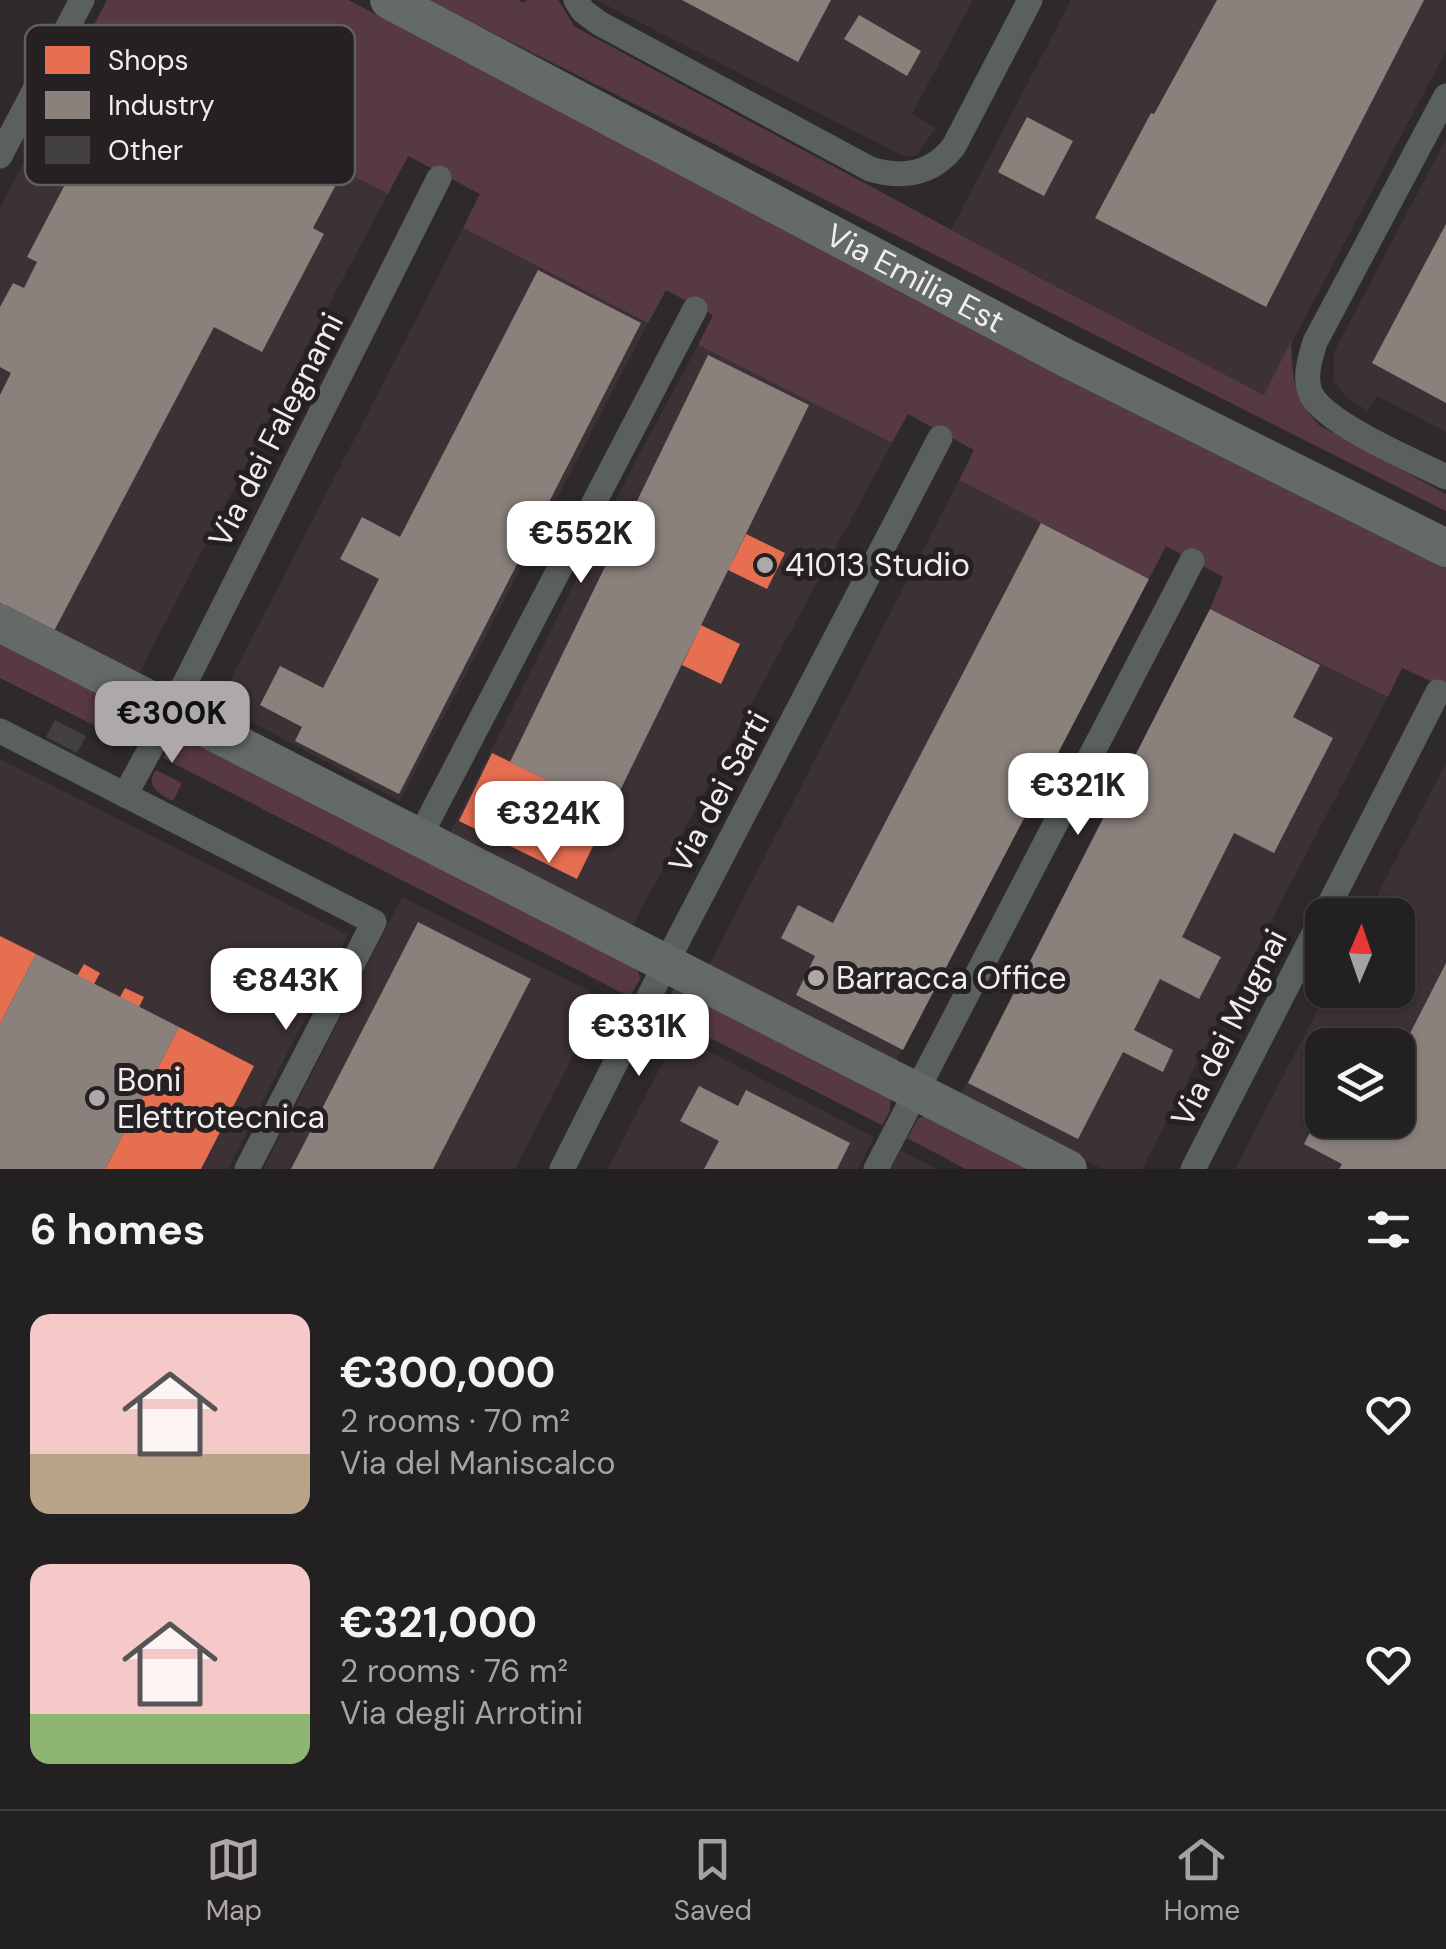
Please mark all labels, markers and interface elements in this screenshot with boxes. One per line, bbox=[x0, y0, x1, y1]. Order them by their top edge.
legend bbox=[25, 25, 355, 185]
text: Shops bbox=[108, 42, 189, 79]
text: Industry bbox=[108, 87, 215, 124]
text: Other bbox=[108, 132, 183, 169]
street label: Via Emilia Est bbox=[818, 214, 1011, 343]
street label: Via dei Falegnami bbox=[199, 306, 353, 554]
pin: €552K bbox=[511, 501, 651, 586]
text: €552K bbox=[529, 512, 633, 554]
place label: 41013 Studio bbox=[785, 544, 970, 586]
marker: 41013 Studio bbox=[754, 554, 776, 576]
pin: €300K bbox=[102, 681, 242, 766]
text: €300K bbox=[117, 692, 227, 734]
street label: Via dei Sarti bbox=[659, 704, 779, 880]
pin: €321K bbox=[1008, 753, 1148, 838]
text: €321K bbox=[1030, 764, 1126, 806]
pin: €324K bbox=[479, 781, 619, 866]
text: €324K bbox=[497, 792, 601, 834]
north arrow bbox=[1305, 898, 1415, 1008]
map controls bbox=[1305, 898, 1415, 1138]
street label: Via dei Mugnai bbox=[1161, 922, 1297, 1134]
pin: €843K bbox=[216, 948, 356, 1033]
place label: Barracca Office bbox=[836, 957, 1066, 999]
text: €843K bbox=[233, 959, 339, 1001]
marker: Barracca Office bbox=[805, 967, 827, 989]
pin: €331K bbox=[569, 994, 709, 1079]
text: €331K bbox=[591, 1005, 687, 1047]
button: layers bbox=[1305, 1028, 1415, 1138]
place label: Boni Elettrotecnica bbox=[117, 1059, 325, 1138]
marker: Boni Elettrotecnica bbox=[86, 1087, 108, 1109]
text: 6 homes bbox=[30, 1202, 205, 1257]
icon: filters bbox=[1361, 1202, 1416, 1257]
text: €300,000 bbox=[340, 1345, 555, 1400]
icon: home bbox=[110, 1354, 230, 1474]
icon: heart bbox=[1361, 1387, 1416, 1442]
text: 2 rooms · 70 m² bbox=[340, 1400, 570, 1442]
text: Via del Maniscalco bbox=[340, 1442, 615, 1484]
text: €321,000 bbox=[340, 1595, 537, 1650]
icon: home bbox=[110, 1604, 230, 1724]
icon: heart bbox=[1361, 1637, 1416, 1692]
text: 2 rooms · 76 m² bbox=[340, 1650, 568, 1692]
text: Via degli Arrotini bbox=[340, 1692, 583, 1734]
tab: Map bbox=[206, 1832, 262, 1929]
tab: Saved bbox=[674, 1832, 752, 1929]
tab: Home bbox=[1164, 1832, 1240, 1929]

